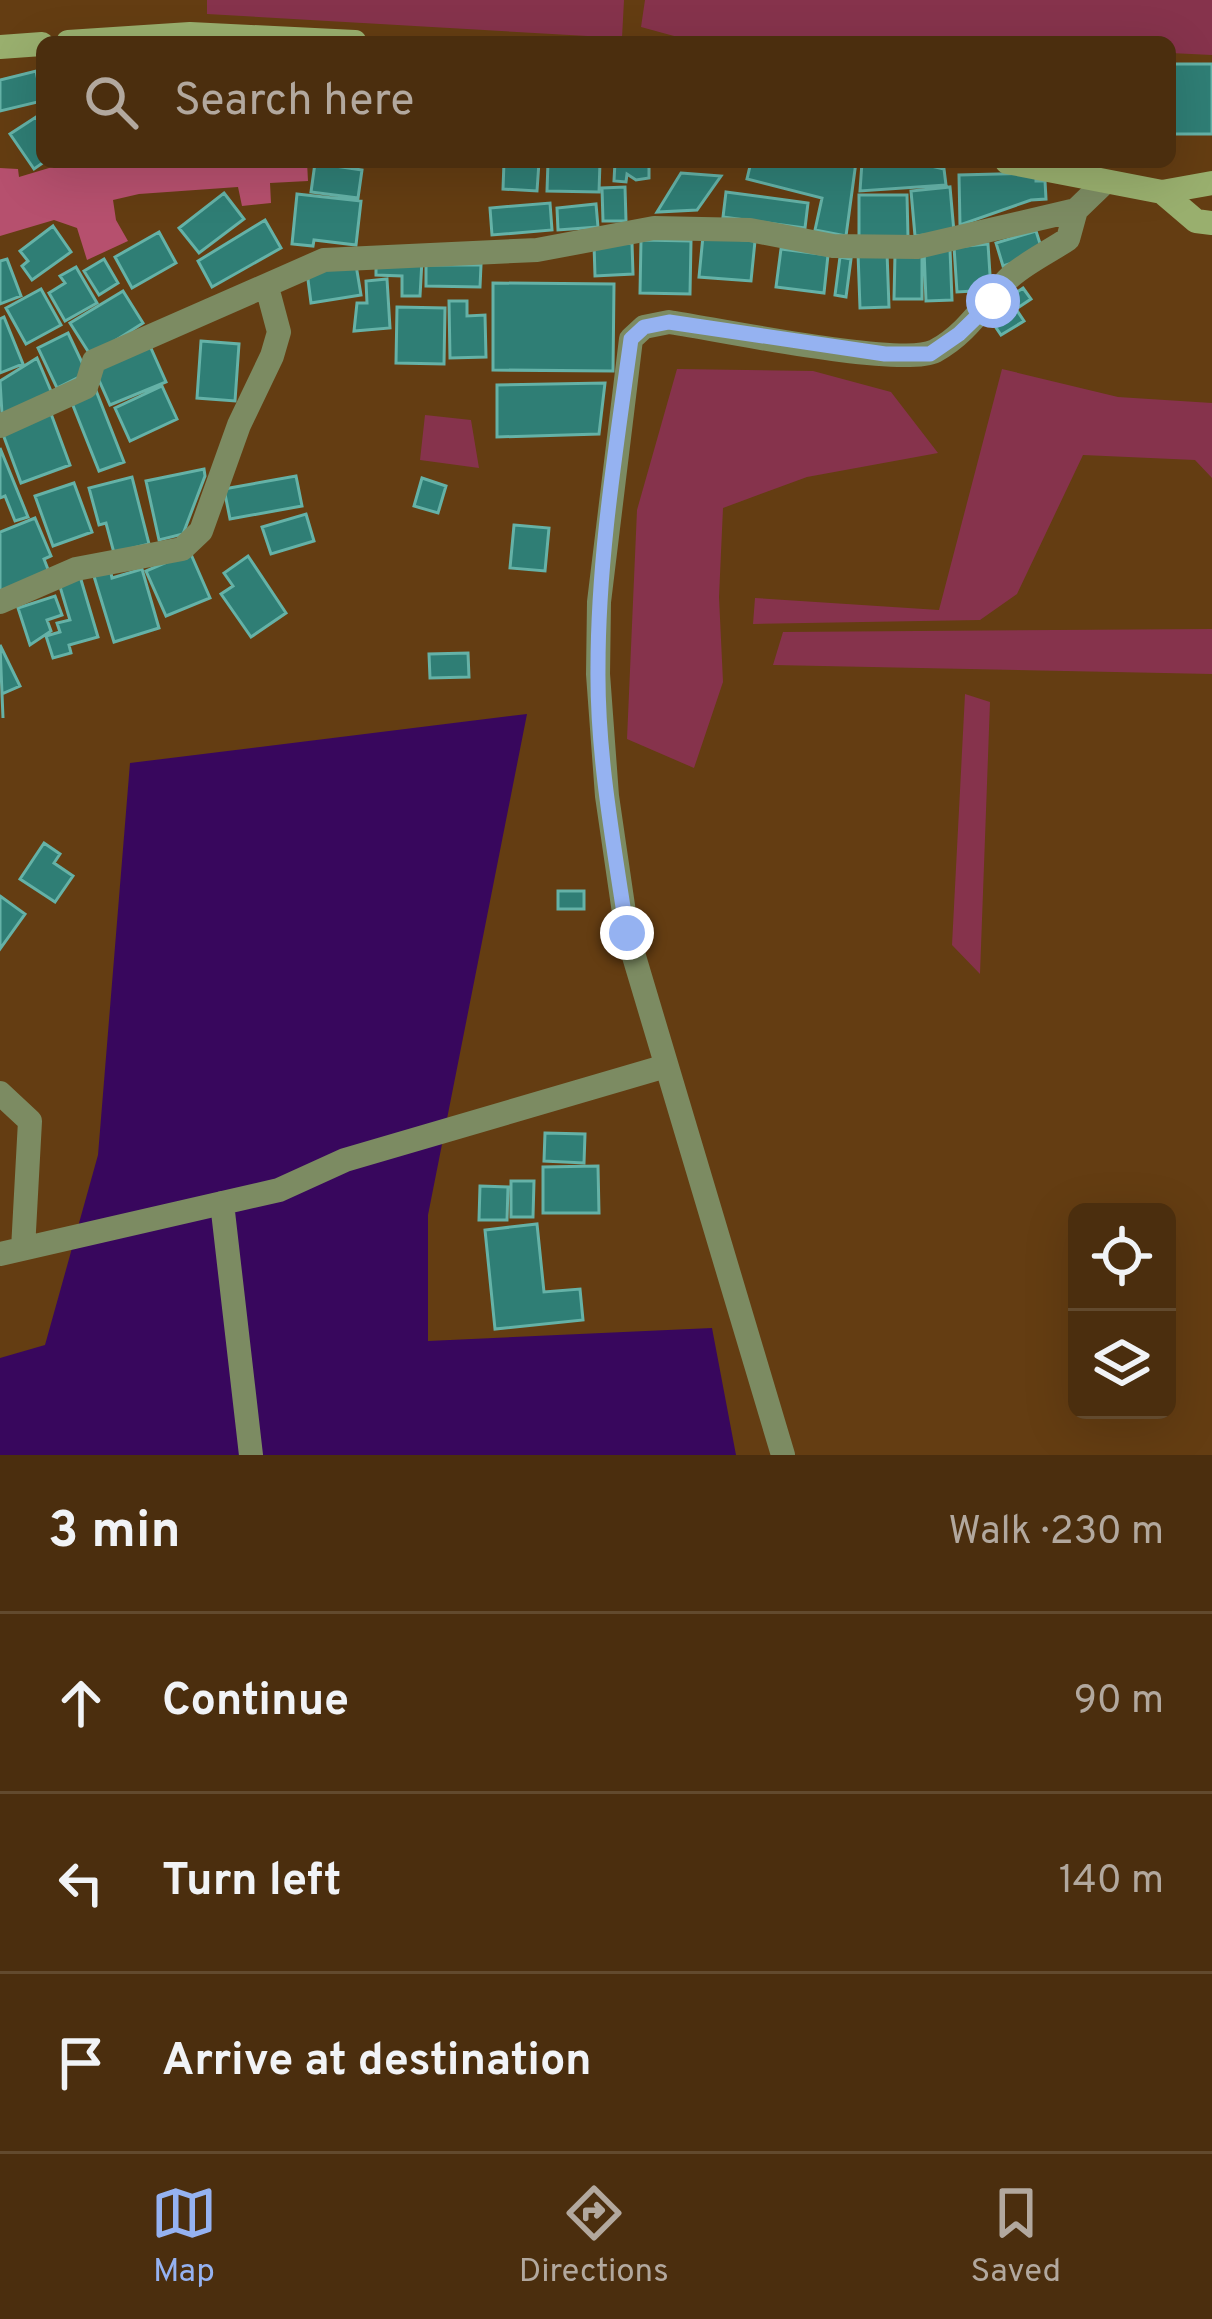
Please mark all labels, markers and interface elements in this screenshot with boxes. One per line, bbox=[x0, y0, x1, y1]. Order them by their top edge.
search box bbox=[36, 36, 1176, 168]
icon: search bbox=[78, 69, 144, 135]
text: Search here bbox=[174, 74, 414, 131]
route start bbox=[966, 274, 1020, 328]
route end bbox=[600, 906, 654, 960]
map controls bbox=[1068, 1203, 1176, 1419]
button: locate bbox=[1068, 1203, 1176, 1311]
button: layers bbox=[1068, 1311, 1176, 1419]
text: 3 min bbox=[48, 1501, 181, 1566]
text: Walk · 230 m bbox=[948, 1509, 1164, 1558]
icon: ahead bbox=[48, 1670, 114, 1736]
text: Continue bbox=[162, 1674, 349, 1731]
text: 90 m bbox=[1074, 1678, 1164, 1727]
icon: left bbox=[48, 1850, 114, 1916]
text: Turn left bbox=[162, 1854, 341, 1911]
text: 140 m bbox=[1059, 1858, 1164, 1907]
icon: arrive bbox=[48, 2030, 114, 2096]
text: Arrive at destination bbox=[162, 2034, 592, 2091]
tab: Map bbox=[151, 2180, 217, 2294]
tab: Directions bbox=[519, 2180, 669, 2294]
tab: Saved bbox=[970, 2180, 1061, 2294]

